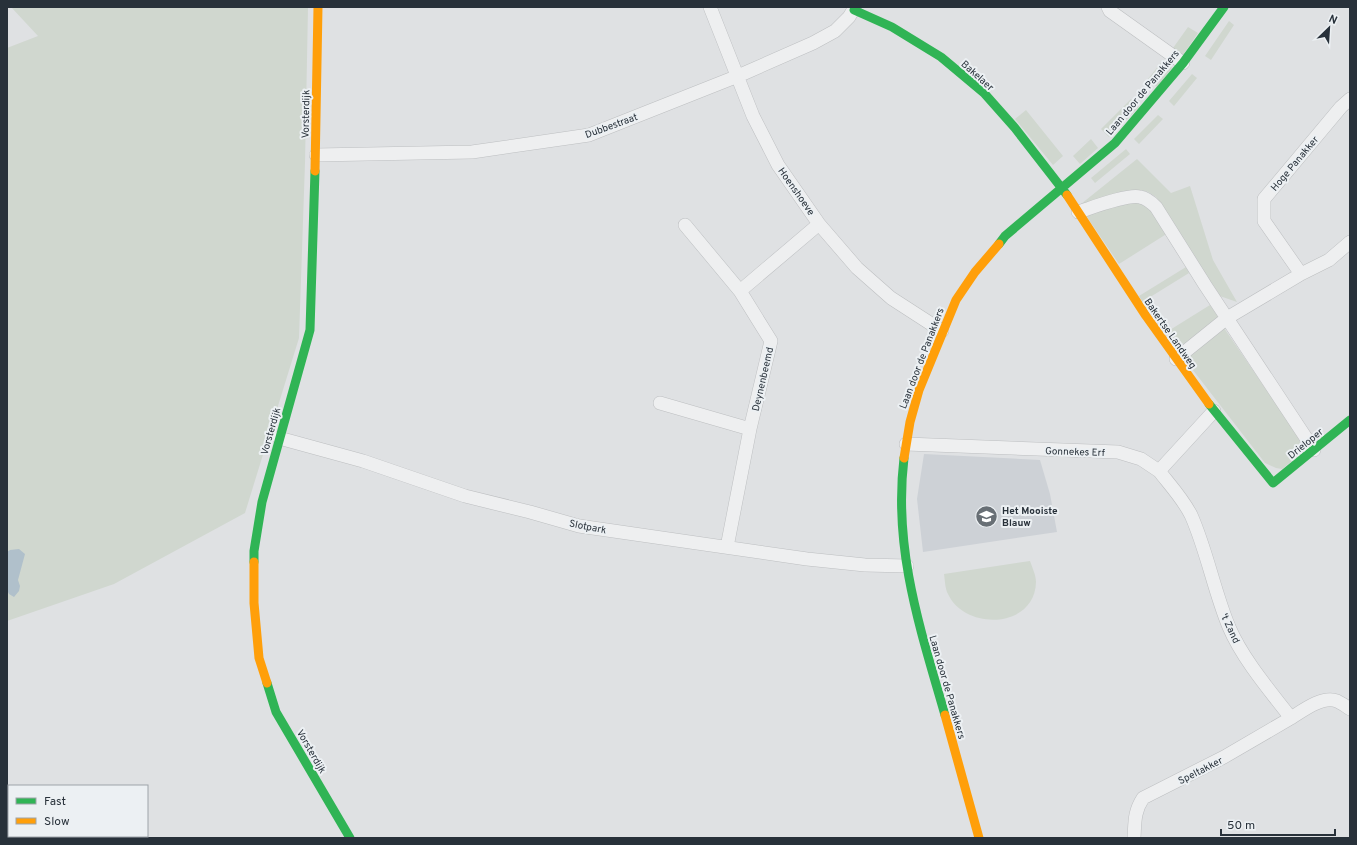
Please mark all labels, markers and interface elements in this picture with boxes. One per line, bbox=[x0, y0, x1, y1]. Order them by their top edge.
north arrow bbox=[1309, 8, 1349, 48]
text: N bbox=[1326, 12, 1339, 28]
street label: Laan door de Panakkers bbox=[1104, 47, 1183, 138]
street label: Bakelaer bbox=[958, 58, 996, 94]
street label: Vorsterdijk bbox=[300, 90, 313, 138]
street label: Dubbestraat bbox=[583, 111, 640, 142]
street label: Hoge Panakker bbox=[1268, 134, 1322, 194]
street label: Hoenshoeve bbox=[774, 165, 817, 218]
street label: Bakertse Landweg bbox=[1141, 296, 1199, 372]
street label: Laan door de Panakkers bbox=[897, 306, 948, 411]
street label: Deynenbeemd bbox=[750, 346, 777, 413]
street label: Vorsterdijk bbox=[258, 406, 284, 457]
street label: Drieloper bbox=[1286, 426, 1326, 462]
street label: Gonnekes Erf bbox=[1045, 445, 1106, 460]
school or university icon: Het Mooiste Blauw bbox=[974, 503, 1000, 529]
place label: Het Mooiste Blauw bbox=[1002, 505, 1058, 530]
street label: Slotpark bbox=[568, 517, 608, 537]
street label: 't Zand bbox=[1217, 612, 1242, 646]
street label: Laan door de Panakkers bbox=[925, 634, 968, 741]
street label: Vorsterdijk bbox=[293, 727, 328, 776]
street label: Speltakker bbox=[1176, 755, 1225, 788]
legend bbox=[8, 785, 148, 837]
text: Fast bbox=[44, 794, 66, 810]
scale bar bbox=[1221, 811, 1335, 837]
text: Slow bbox=[44, 814, 70, 830]
text: 50 m bbox=[1227, 818, 1255, 834]

